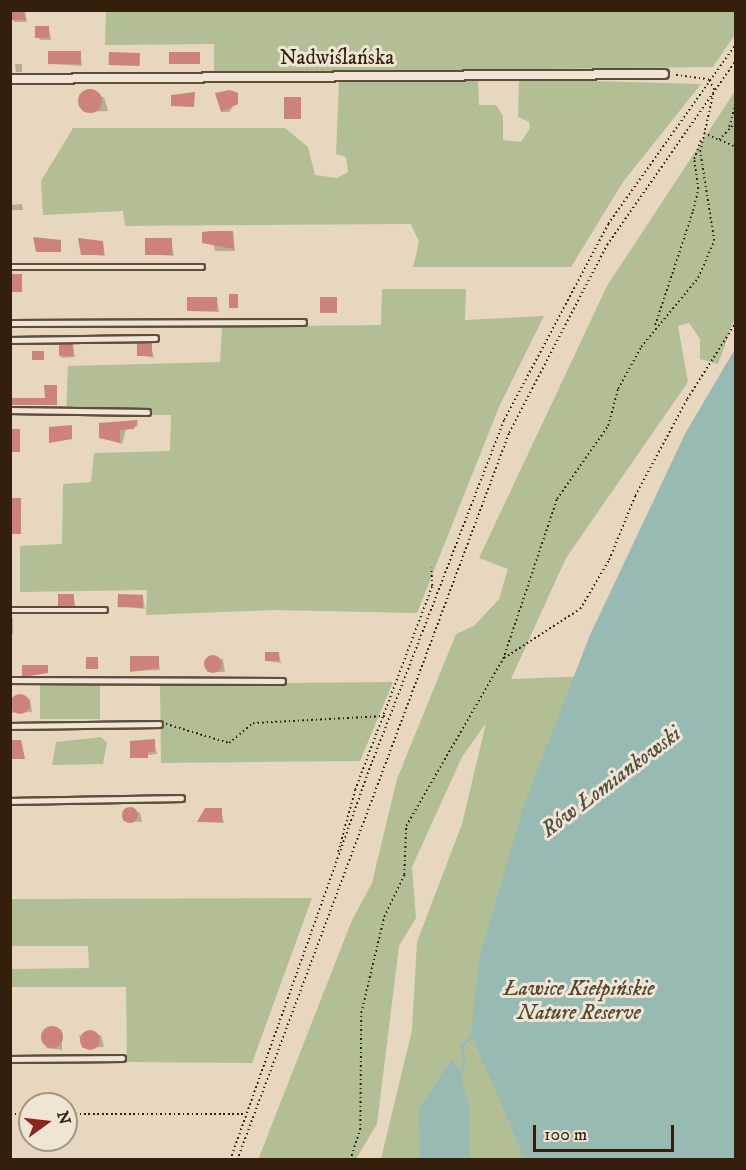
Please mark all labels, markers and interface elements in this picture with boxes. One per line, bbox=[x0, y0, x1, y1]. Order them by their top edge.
street label: Nadwiślańska bbox=[280, 45, 394, 71]
water label: Rów Łomiankowski bbox=[536, 721, 686, 843]
park label: Ławice Kiełpińskie Nature Reserve bbox=[504, 976, 654, 1026]
north arrow bbox=[18, 1092, 78, 1152]
text: N bbox=[52, 1109, 75, 1127]
scale bar bbox=[536, 1113, 677, 1151]
text: 100 m bbox=[544, 1124, 587, 1146]

